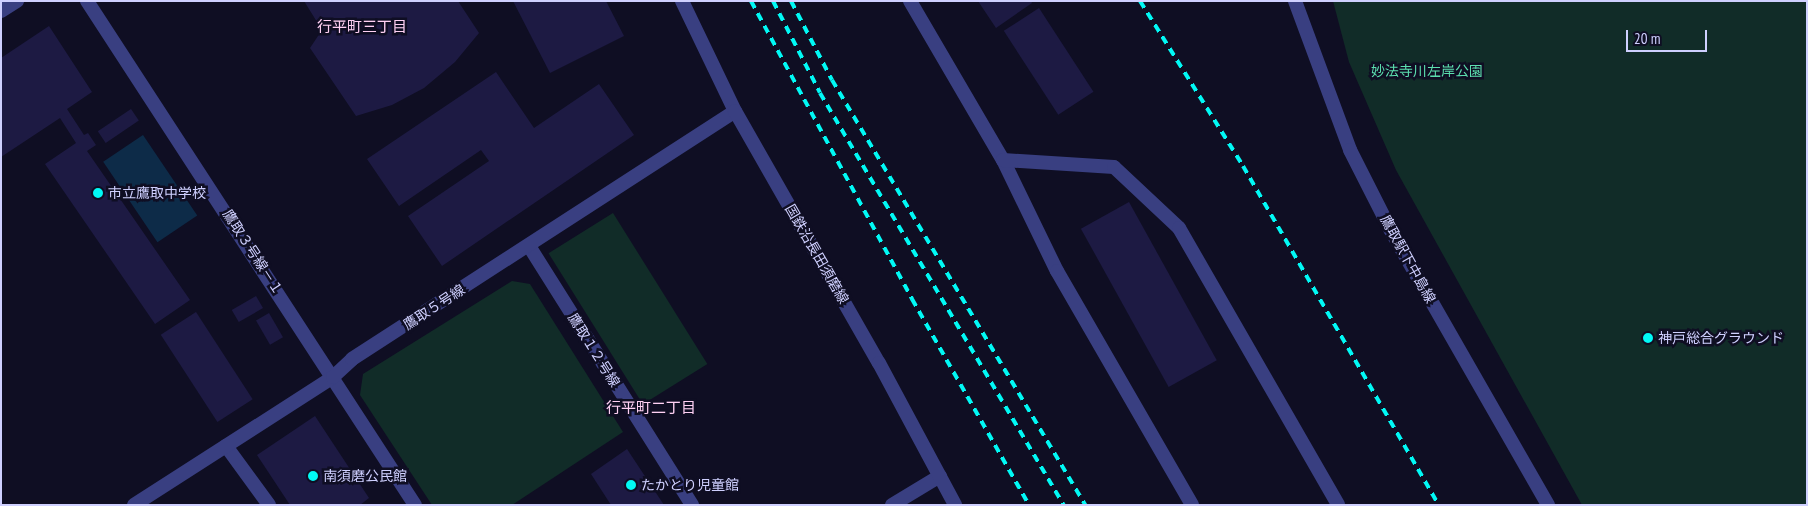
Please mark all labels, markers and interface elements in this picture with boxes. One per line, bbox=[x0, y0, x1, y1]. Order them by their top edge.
district label: 行平町三丁目 bbox=[317, 18, 407, 36]
scale bar bbox=[1628, 20, 1709, 52]
text: 20 m bbox=[1634, 29, 1660, 48]
park label: 妙法寺川左岸公園 bbox=[1371, 63, 1483, 79]
place label: 市立鷹取中学校 bbox=[108, 185, 206, 201]
marker: 市立鷹取中学校 bbox=[92, 187, 104, 199]
street label: 国鉄沿長田須磨線 bbox=[782, 201, 852, 307]
street label: 鷹取３号線－１ bbox=[219, 206, 287, 298]
street label: 鷹取駅下中島線 bbox=[1377, 212, 1439, 306]
street label: 鷹取５号線 bbox=[400, 281, 468, 333]
street label: 鷹取１２号線 bbox=[565, 310, 623, 390]
place label: 神戸総合グラウンド bbox=[1658, 330, 1784, 346]
marker: 神戸総合グラウンド bbox=[1642, 332, 1654, 344]
district label: 行平町二丁目 bbox=[606, 399, 696, 417]
place label: 南須磨公民館 bbox=[323, 468, 407, 484]
marker: 南須磨公民館 bbox=[307, 470, 319, 482]
place label: たかとり児童館 bbox=[641, 477, 739, 493]
marker: たかとり児童館 bbox=[625, 479, 637, 491]

